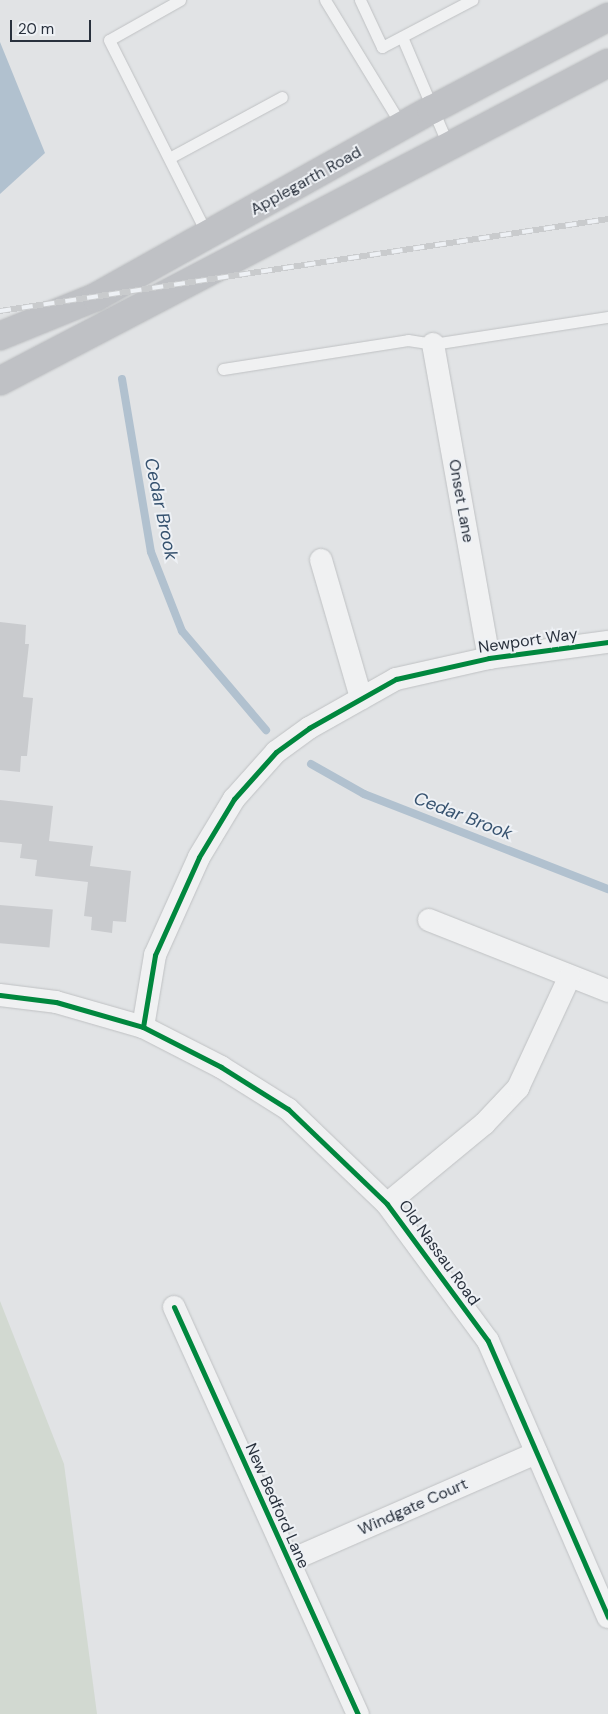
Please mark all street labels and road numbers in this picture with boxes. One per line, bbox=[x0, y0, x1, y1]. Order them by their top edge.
street label: Applegarth Road bbox=[247, 143, 365, 219]
street label: Onset Lane bbox=[444, 458, 478, 544]
street label: Newport Way bbox=[477, 625, 579, 657]
street label: Old Nassau Road bbox=[394, 1197, 484, 1309]
street label: New Bedford Lane bbox=[241, 1440, 313, 1572]
street label: Windgate Court bbox=[355, 1474, 471, 1540]

